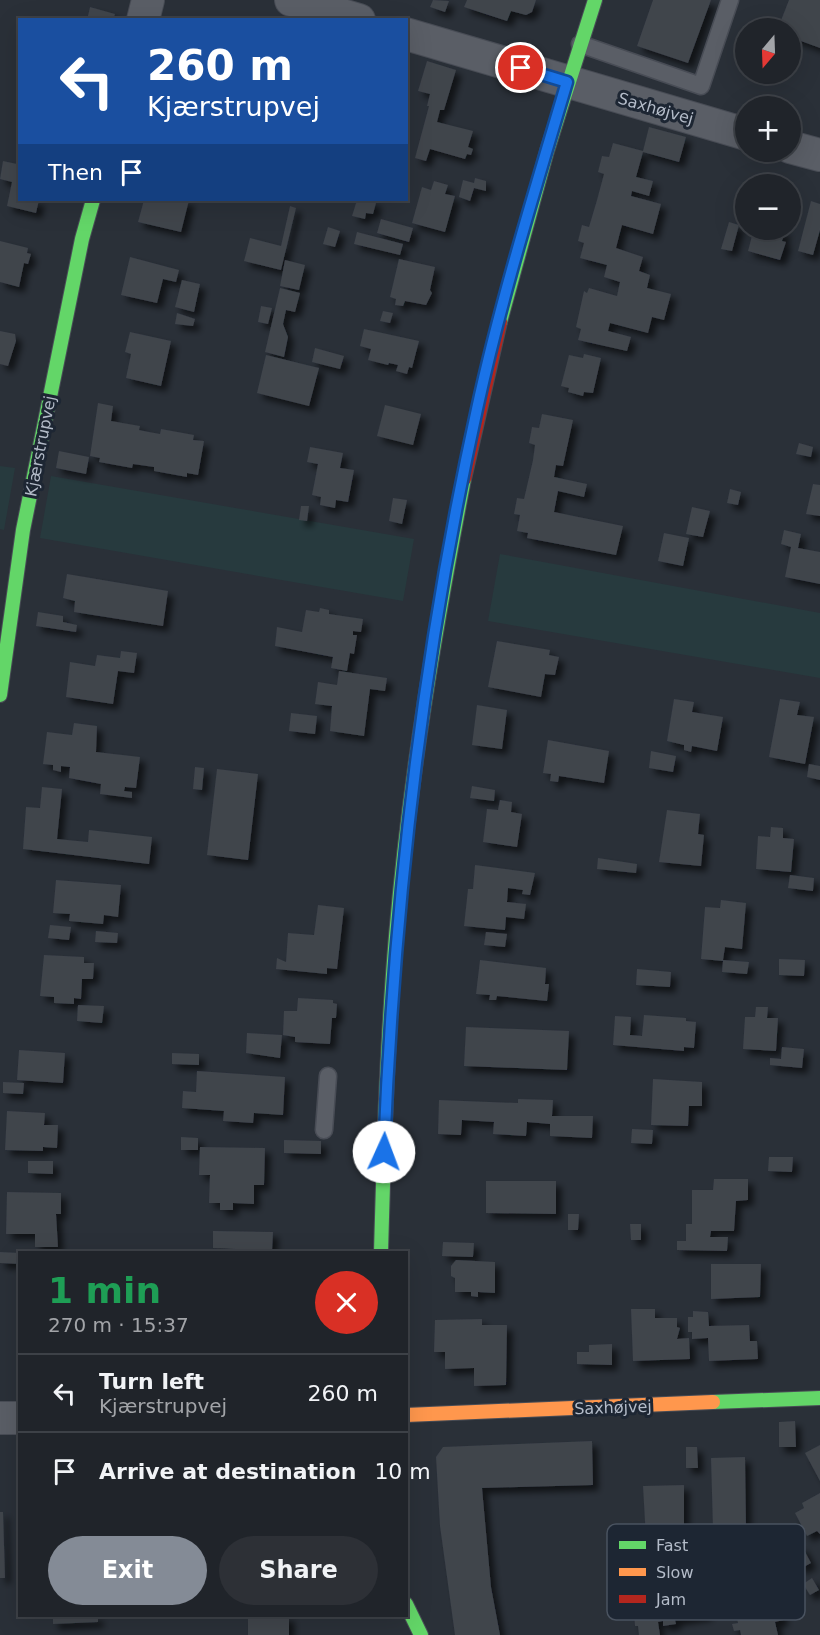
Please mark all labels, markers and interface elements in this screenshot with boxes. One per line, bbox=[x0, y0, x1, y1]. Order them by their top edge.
north arrow bbox=[735, 18, 801, 84]
map controls bbox=[735, 18, 801, 240]
text: 260 m bbox=[147, 41, 293, 90]
icon: left bbox=[48, 42, 126, 120]
pin bbox=[495, 42, 546, 93]
icon: arrive bbox=[504, 51, 537, 84]
street label: Saxhøjvej bbox=[616, 89, 696, 128]
text: Kjærstrupvej bbox=[147, 91, 320, 122]
button: + bbox=[735, 96, 801, 162]
icon: arrive bbox=[115, 156, 148, 189]
text: Then bbox=[48, 160, 103, 185]
button: − bbox=[735, 174, 801, 240]
street label: Kjærstrupvej bbox=[21, 394, 60, 498]
position arrow bbox=[352, 1120, 416, 1184]
text: 1 min bbox=[48, 1270, 161, 1311]
button: close bbox=[315, 1271, 378, 1334]
text: 270 m · 15:37 bbox=[48, 1313, 189, 1337]
text: Turn left bbox=[99, 1369, 204, 1394]
icon: left bbox=[48, 1377, 81, 1410]
text: 260 m bbox=[308, 1381, 378, 1406]
text: Kjærstrupvej bbox=[99, 1394, 227, 1418]
street label: Saxhøjvej bbox=[574, 1397, 652, 1418]
icon: arrive bbox=[48, 1455, 81, 1488]
text: Arrive at destination bbox=[99, 1459, 356, 1484]
text: 10 m bbox=[374, 1459, 431, 1484]
legend bbox=[607, 1524, 805, 1620]
button: Exit bbox=[48, 1536, 207, 1605]
button: Share bbox=[219, 1536, 378, 1605]
text: Fast bbox=[656, 1536, 688, 1555]
text: Slow bbox=[656, 1563, 693, 1582]
text: Jam bbox=[655, 1590, 686, 1609]

